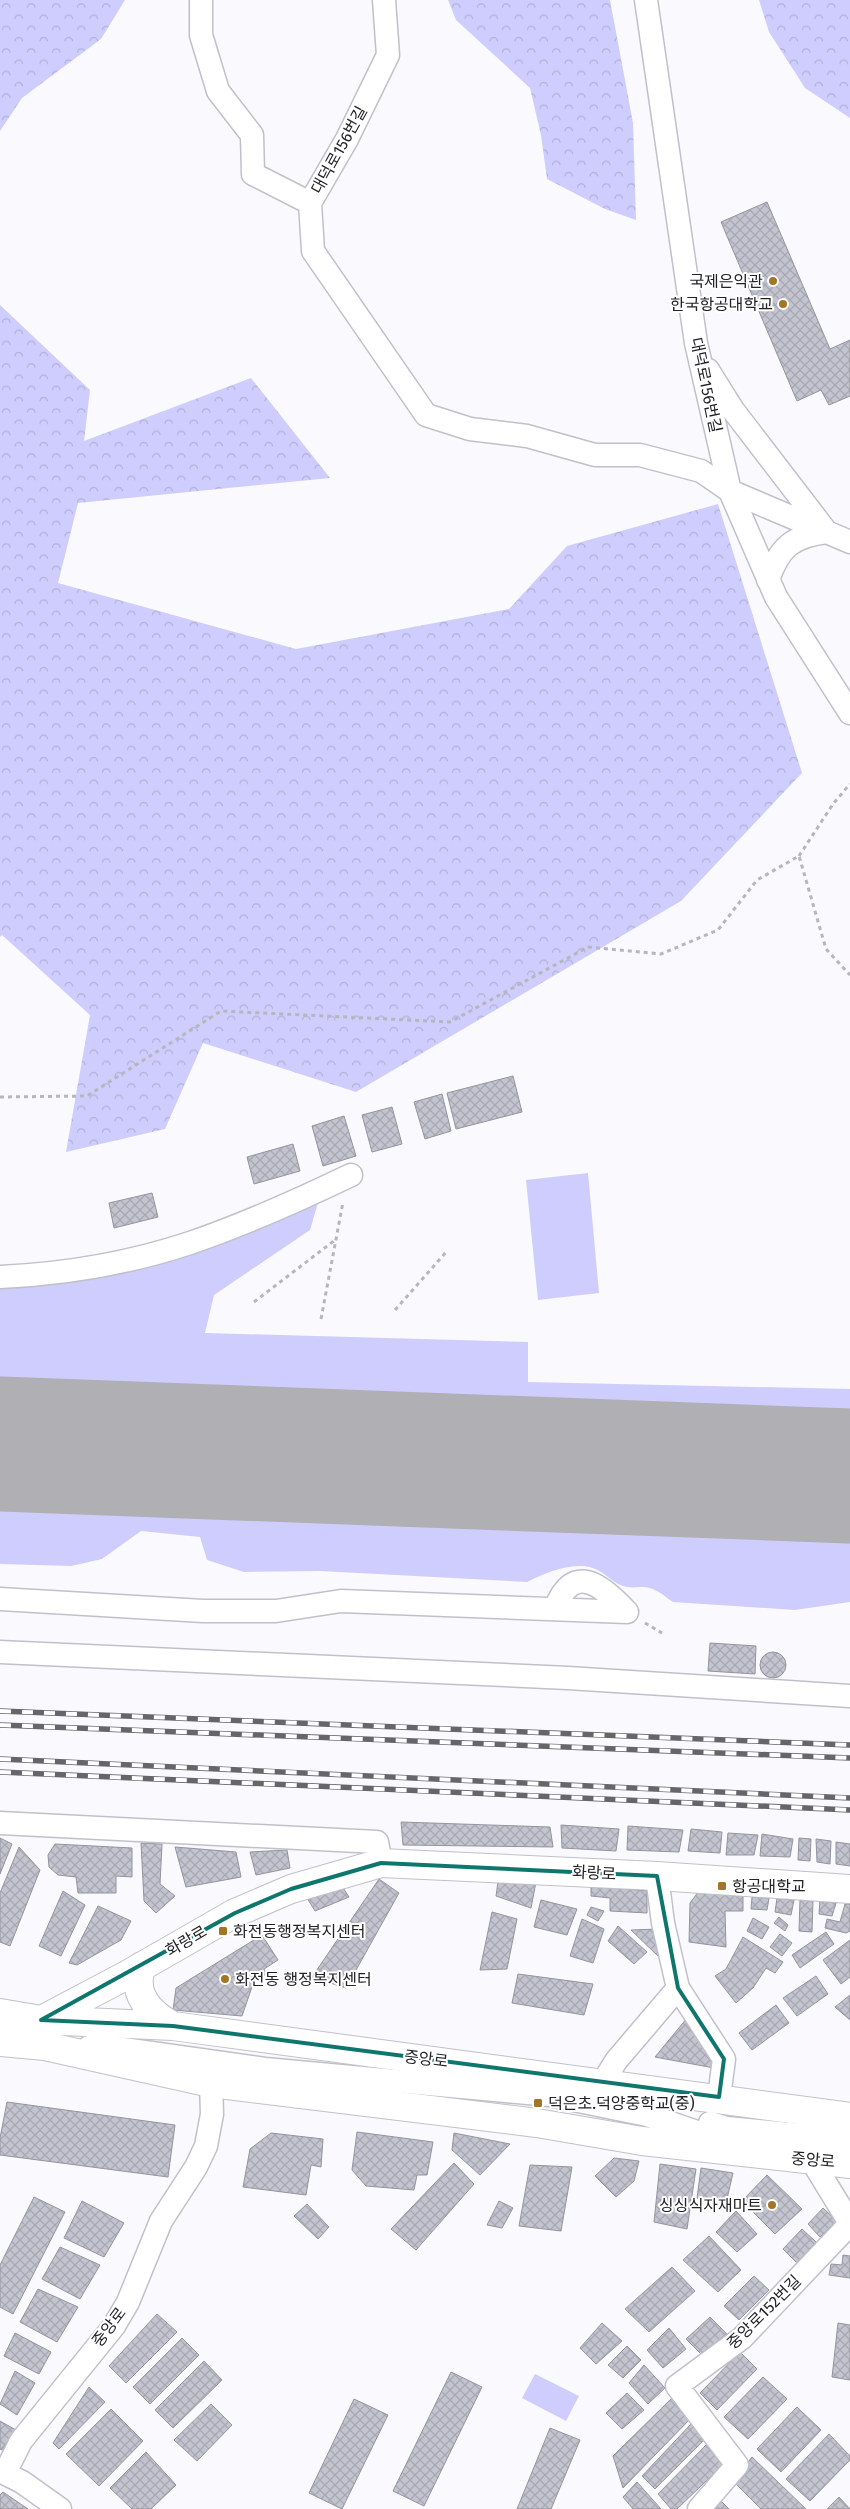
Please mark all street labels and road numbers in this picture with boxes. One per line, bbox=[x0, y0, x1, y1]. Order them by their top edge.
street label: 대덕로156번길 bbox=[307, 103, 371, 197]
street label: 대덕로156번길 bbox=[687, 336, 725, 434]
street label: 화랑로 bbox=[571, 1862, 617, 1884]
street label: 화랑로 bbox=[162, 1922, 210, 1960]
street label: 중앙로 bbox=[403, 2047, 449, 2071]
street label: 중앙로 bbox=[790, 2149, 836, 2171]
street label: 중앙로152번길 bbox=[723, 2271, 805, 2353]
street label: 중앙로 bbox=[88, 2303, 130, 2350]

